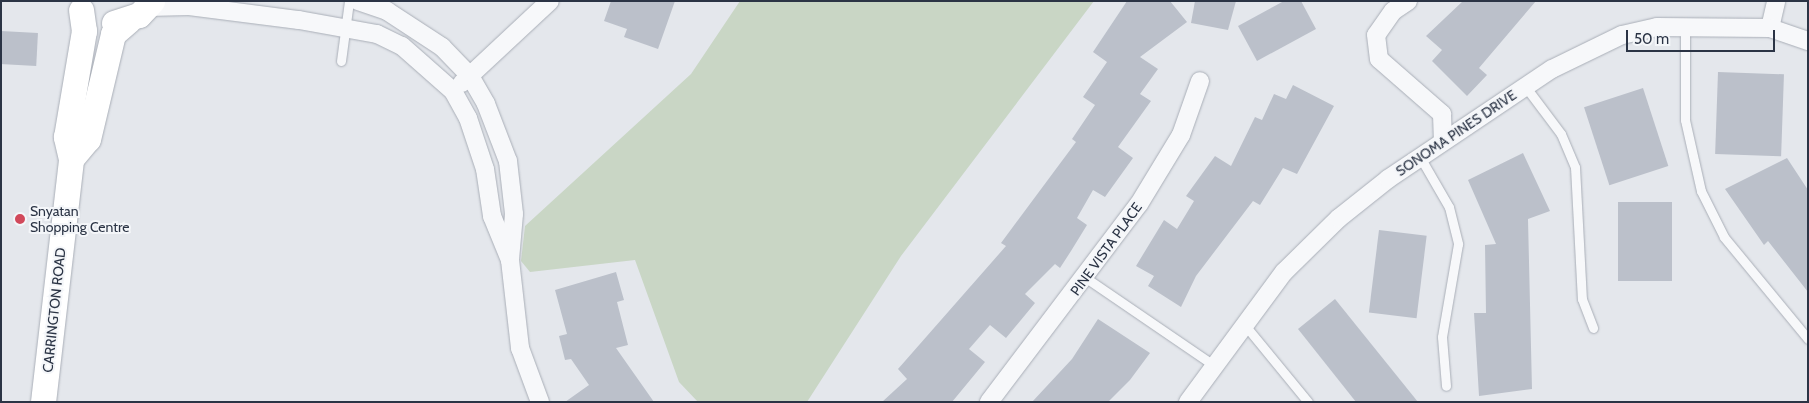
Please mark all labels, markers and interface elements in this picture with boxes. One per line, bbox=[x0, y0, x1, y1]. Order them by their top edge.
scale bar bbox=[1629, 20, 1778, 52]
text: 50 m bbox=[1634, 30, 1669, 48]
street label: SONOMA PINES DRIVE bbox=[1393, 86, 1519, 180]
street label: PINE VISTA PLACE bbox=[1067, 199, 1145, 299]
place label: Snyatan Shopping Centre bbox=[30, 203, 129, 236]
marker: Snyatan Shopping Centre bbox=[14, 213, 26, 225]
street label: CARRINGTON ROAD bbox=[39, 247, 69, 373]

